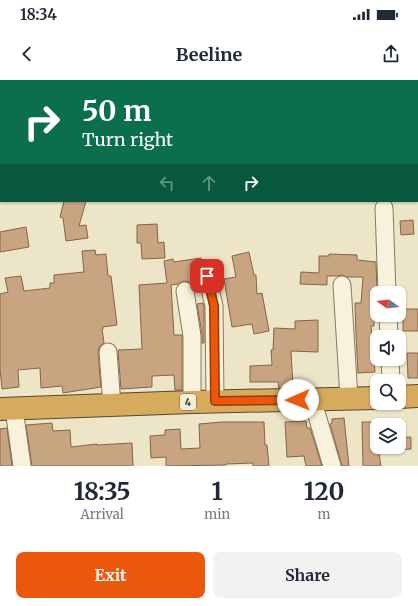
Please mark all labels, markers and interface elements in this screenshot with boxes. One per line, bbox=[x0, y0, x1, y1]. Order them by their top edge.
text: 18:34 bbox=[20, 5, 57, 24]
icon: back bbox=[16, 43, 38, 65]
text: Beeline bbox=[176, 43, 242, 66]
icon: share bbox=[380, 43, 402, 65]
text: 50 m bbox=[82, 93, 151, 129]
icon: right bbox=[16, 96, 68, 148]
text: Turn right bbox=[82, 128, 173, 151]
icon: left bbox=[156, 172, 178, 194]
icon: ahead bbox=[198, 172, 220, 194]
icon: right bbox=[240, 172, 262, 194]
pin bbox=[190, 259, 224, 293]
icon: arrive bbox=[196, 265, 218, 287]
north arrow bbox=[370, 286, 406, 322]
map controls bbox=[370, 286, 406, 454]
button: sound bbox=[370, 330, 406, 366]
button: search bbox=[370, 374, 406, 410]
position arrow bbox=[277, 379, 319, 421]
road number: 4 bbox=[180, 394, 196, 410]
button: layers bbox=[370, 418, 406, 454]
text: 18:35 bbox=[74, 476, 131, 507]
text: 1 bbox=[212, 476, 223, 507]
text: 120 bbox=[304, 476, 344, 507]
text: Arrival bbox=[80, 506, 124, 523]
text: min bbox=[204, 506, 230, 523]
text: m bbox=[318, 506, 330, 523]
button: Exit bbox=[16, 552, 205, 598]
button: Share bbox=[213, 552, 402, 598]

